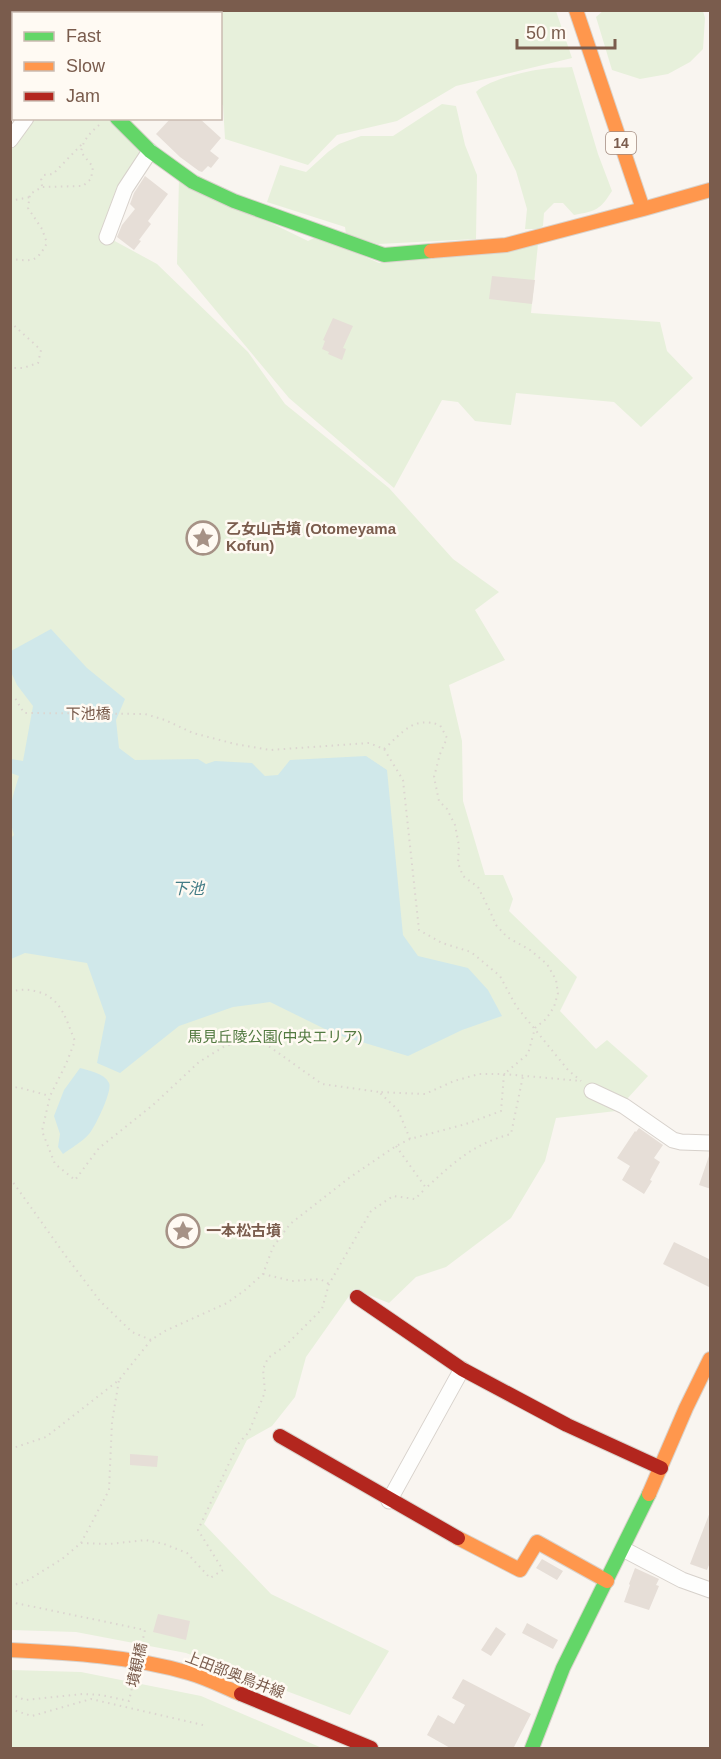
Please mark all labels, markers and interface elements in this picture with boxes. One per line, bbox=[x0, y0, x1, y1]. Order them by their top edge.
legend bbox=[12, 12, 222, 120]
scale bar bbox=[517, 12, 614, 50]
text: 50 m bbox=[526, 23, 566, 43]
text: Fast bbox=[66, 26, 101, 46]
text: Slow bbox=[66, 56, 106, 76]
text: Jam bbox=[66, 86, 100, 106]
road number: 14 bbox=[606, 132, 636, 154]
place icon: 乙女山古墳 (Otomeyama Kofun) bbox=[185, 520, 221, 556]
place label: 乙女山古墳 (Otomeyama Kofun) bbox=[226, 520, 397, 554]
street label: 下池橋 bbox=[65, 705, 111, 722]
water label: 下池 bbox=[172, 880, 206, 897]
park label: 馬見丘陵公園(中央エリア) bbox=[188, 1028, 363, 1045]
place icon: 一本松古墳 bbox=[165, 1213, 201, 1249]
place label: 一本松古墳 bbox=[206, 1222, 281, 1239]
street label: 墳観橋 bbox=[124, 1641, 150, 1689]
street label: 上田部奥鳥井線 bbox=[183, 1648, 287, 1701]

